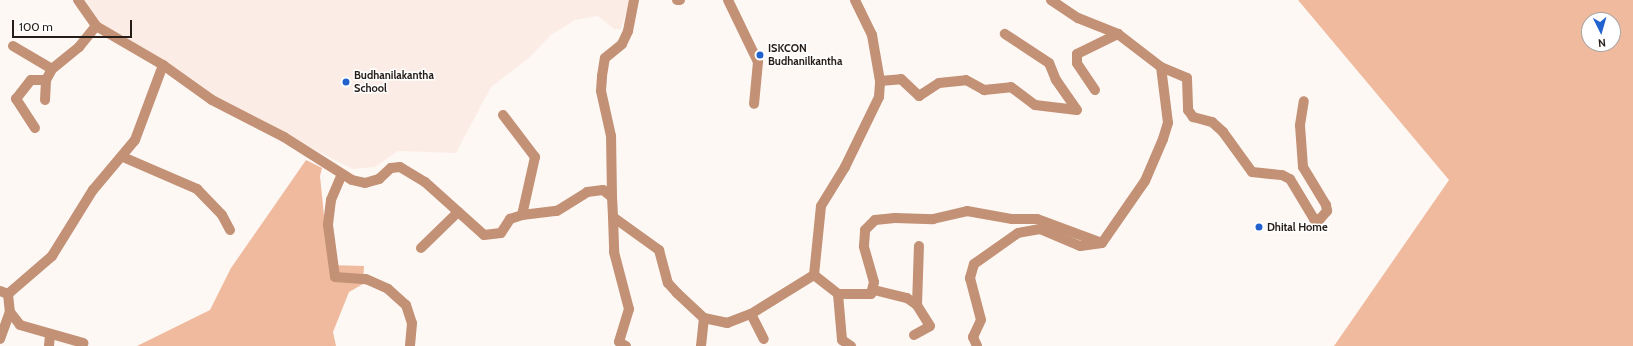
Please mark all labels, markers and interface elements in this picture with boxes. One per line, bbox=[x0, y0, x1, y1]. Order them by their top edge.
scale bar bbox=[14, 12, 134, 38]
north arrow bbox=[1581, 12, 1621, 52]
text: 100 m bbox=[19, 19, 53, 34]
text: N bbox=[1597, 36, 1606, 50]
place label: ISKCON Budhanilkantha bbox=[768, 42, 842, 68]
marker: ISKCON Budhanilkantha bbox=[755, 50, 765, 60]
place label: Budhanilakantha School bbox=[354, 69, 434, 95]
marker: Budhanilakantha School bbox=[341, 77, 351, 87]
place label: Dhital Home bbox=[1267, 220, 1328, 234]
marker: Dhital Home bbox=[1254, 222, 1264, 232]

